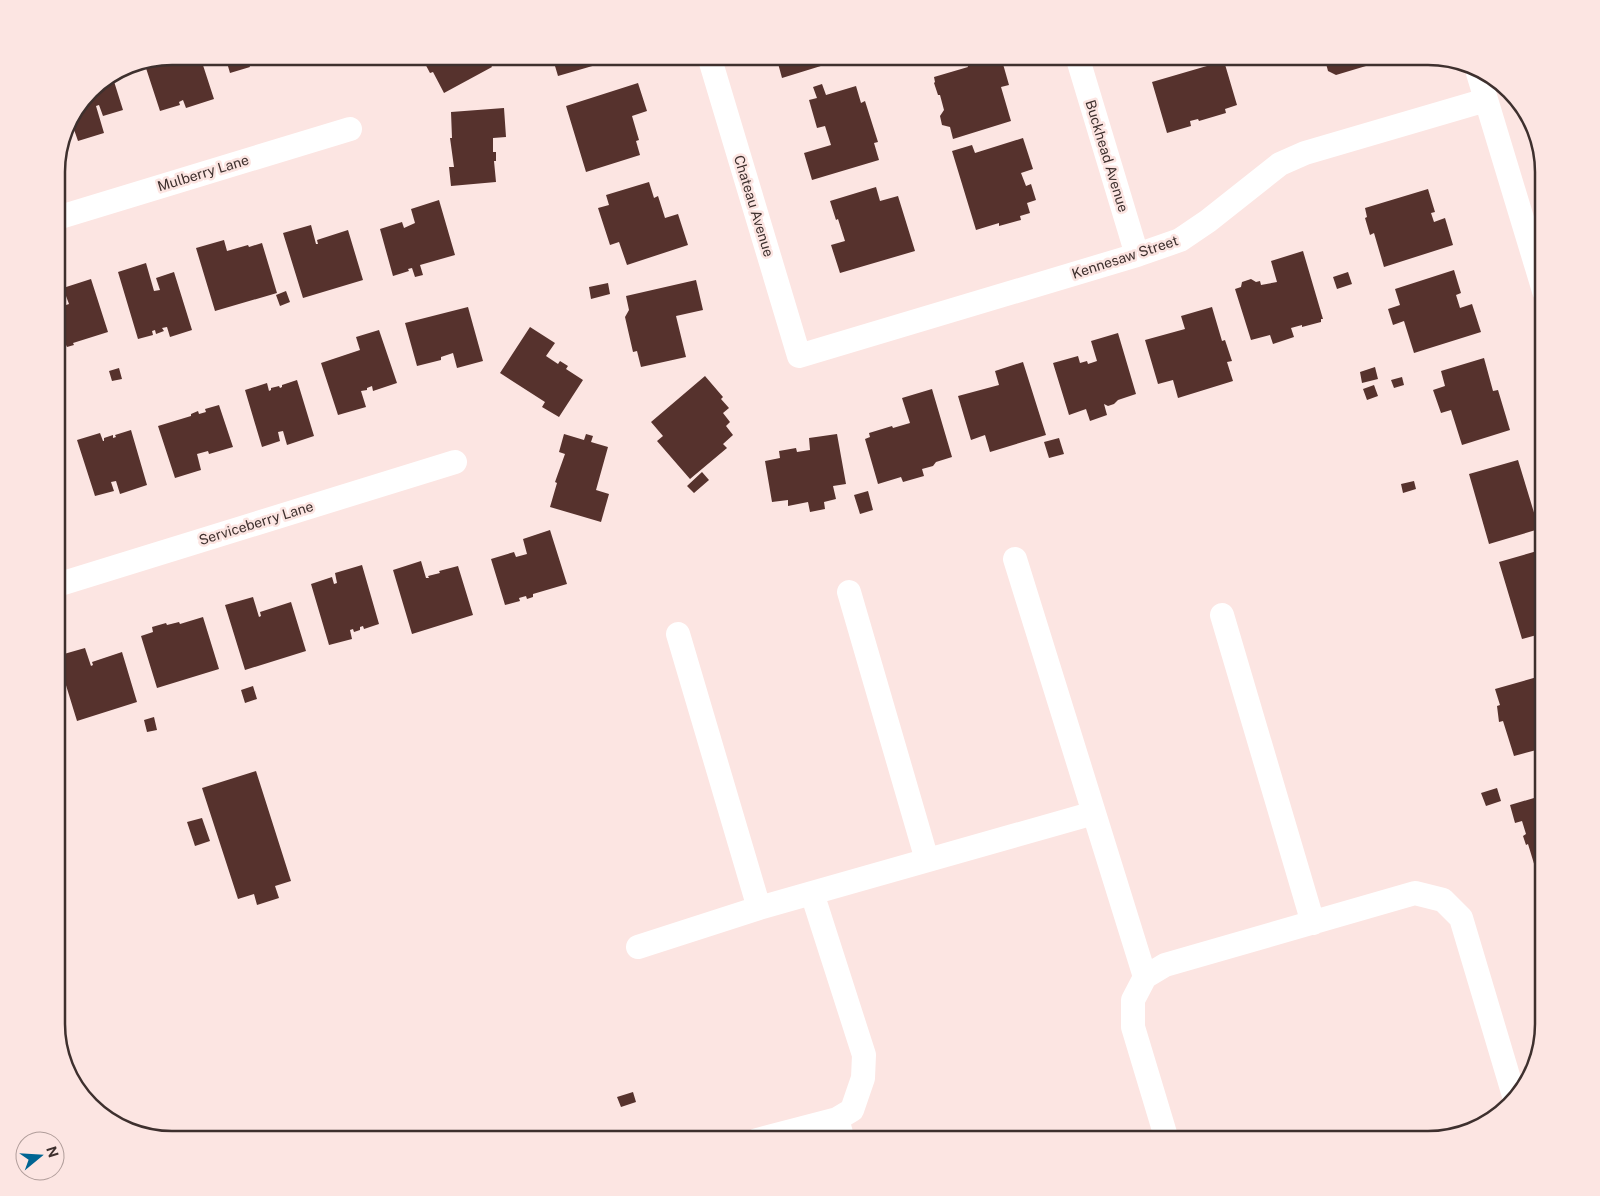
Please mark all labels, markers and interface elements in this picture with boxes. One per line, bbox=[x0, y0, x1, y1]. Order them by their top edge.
street label: Buckhead Avenue bbox=[1082, 98, 1132, 214]
street label: Mulberry Lane bbox=[155, 151, 251, 194]
street label: Chateau Avenue bbox=[731, 153, 777, 259]
street label: Kennesaw Street bbox=[1070, 232, 1180, 282]
street label: Serviceberry Lane bbox=[197, 498, 315, 548]
north arrow bbox=[15, 1131, 65, 1181]
text: N bbox=[43, 1144, 62, 1160]

